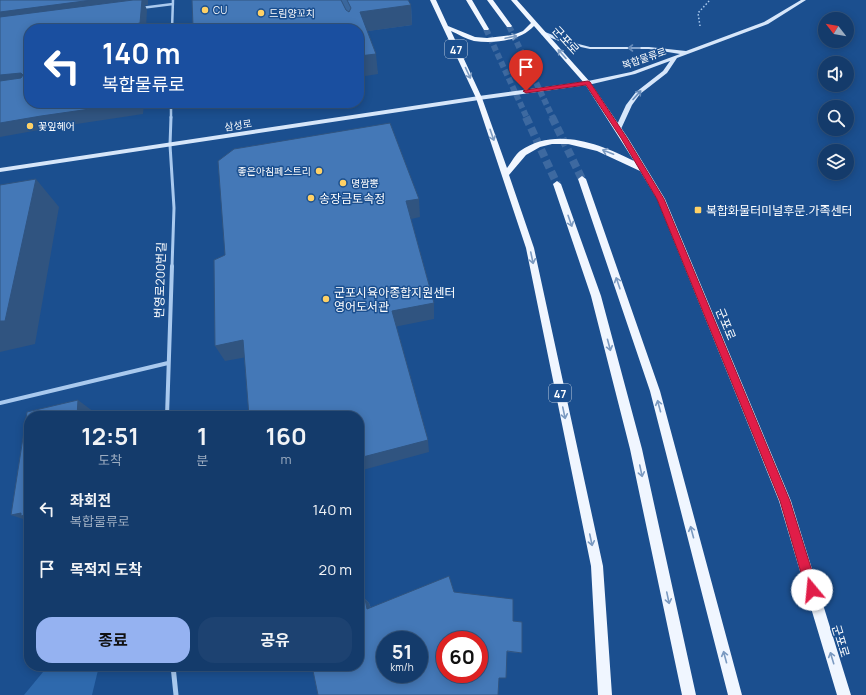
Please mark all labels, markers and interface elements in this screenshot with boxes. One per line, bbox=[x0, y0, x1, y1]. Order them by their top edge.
place label: CU bbox=[213, 3, 227, 17]
marker: CU bbox=[200, 5, 210, 15]
place label: 드림양꼬치 bbox=[269, 6, 315, 20]
marker: 드림양꼬치 bbox=[256, 8, 266, 18]
north arrow bbox=[818, 12, 854, 48]
map controls bbox=[818, 12, 854, 180]
street label: 군포로 bbox=[549, 22, 583, 58]
one-way arrow bbox=[504, 32, 517, 40]
text: 140 m bbox=[102, 34, 181, 72]
icon: left bbox=[36, 40, 88, 92]
road number: 47 bbox=[445, 40, 467, 58]
street label: 복합물류로 bbox=[620, 44, 668, 72]
one-way arrow bbox=[628, 44, 641, 52]
one-way arrow bbox=[557, 49, 566, 59]
pin bbox=[509, 50, 543, 91]
icon: arrive bbox=[515, 56, 537, 78]
button: sound bbox=[818, 56, 854, 92]
one-way arrow bbox=[465, 67, 472, 79]
text: 복합물류로 bbox=[102, 72, 185, 96]
one-way arrow bbox=[633, 90, 642, 100]
button: search bbox=[818, 100, 854, 136]
street label: 삼성로 bbox=[223, 116, 253, 134]
place label: 꽃잎헤어 bbox=[38, 119, 75, 133]
marker: 꽃잎헤어 bbox=[25, 121, 35, 131]
one-way arrow bbox=[489, 128, 496, 141]
button: layers bbox=[818, 144, 854, 180]
one-way arrow bbox=[602, 148, 614, 156]
place label: 좋은아침페스트리 bbox=[237, 164, 311, 178]
marker: 좋은아침페스트리 bbox=[314, 166, 324, 176]
place label: 명짬뽕 bbox=[351, 176, 379, 190]
marker: 명짬뽕 bbox=[338, 178, 348, 188]
place label: 송장금토속정 bbox=[319, 190, 385, 207]
marker: 송장금토속정 bbox=[306, 193, 316, 203]
place label: 복합화물터미널후문.가족센터 bbox=[706, 202, 853, 219]
marker: 복합화물터미널후문.가족센터 bbox=[693, 205, 703, 215]
one-way arrow bbox=[567, 215, 574, 228]
street label: 번영로200번길 bbox=[150, 241, 170, 319]
one-way arrow bbox=[528, 251, 536, 264]
one-way arrow bbox=[613, 277, 621, 289]
place label: 군포시육아종합지원센터 영어도서관 bbox=[334, 284, 455, 315]
marker: 군포시육아종합지원센터 영어도서관 bbox=[321, 294, 331, 304]
street label: 군포로 bbox=[712, 305, 740, 343]
one-way arrow bbox=[606, 338, 613, 351]
road number: 47 bbox=[549, 384, 571, 402]
one-way arrow bbox=[654, 400, 662, 413]
one-way arrow bbox=[561, 406, 569, 419]
text: 12:51 bbox=[81, 419, 139, 452]
text: 1 bbox=[197, 419, 207, 452]
text: 160 bbox=[265, 419, 307, 452]
text: m bbox=[281, 450, 292, 468]
text: 도착 bbox=[98, 451, 122, 469]
text: 분 bbox=[196, 451, 208, 469]
one-way arrow bbox=[638, 464, 646, 477]
text: 좌회전 bbox=[70, 490, 111, 511]
icon: left bbox=[36, 498, 58, 520]
text: 140 m bbox=[312, 499, 352, 520]
text: 복합물류로 bbox=[70, 512, 130, 530]
one-way arrow bbox=[687, 525, 695, 538]
one-way arrow bbox=[588, 533, 596, 546]
icon: arrive bbox=[36, 558, 58, 580]
text: 목적지 도착 bbox=[70, 559, 142, 580]
text: 20 m bbox=[319, 559, 352, 580]
position arrow bbox=[791, 569, 833, 611]
one-way arrow bbox=[665, 591, 673, 604]
button: 종료 bbox=[36, 617, 190, 663]
button: 공유 bbox=[198, 617, 352, 663]
street label: 군포로 bbox=[828, 623, 854, 659]
speed limit sign: 60 bbox=[436, 631, 488, 683]
text: 51 bbox=[392, 638, 412, 665]
one-way arrow bbox=[720, 651, 728, 664]
one-way arrow bbox=[828, 651, 835, 664]
text: km/h bbox=[390, 660, 414, 674]

